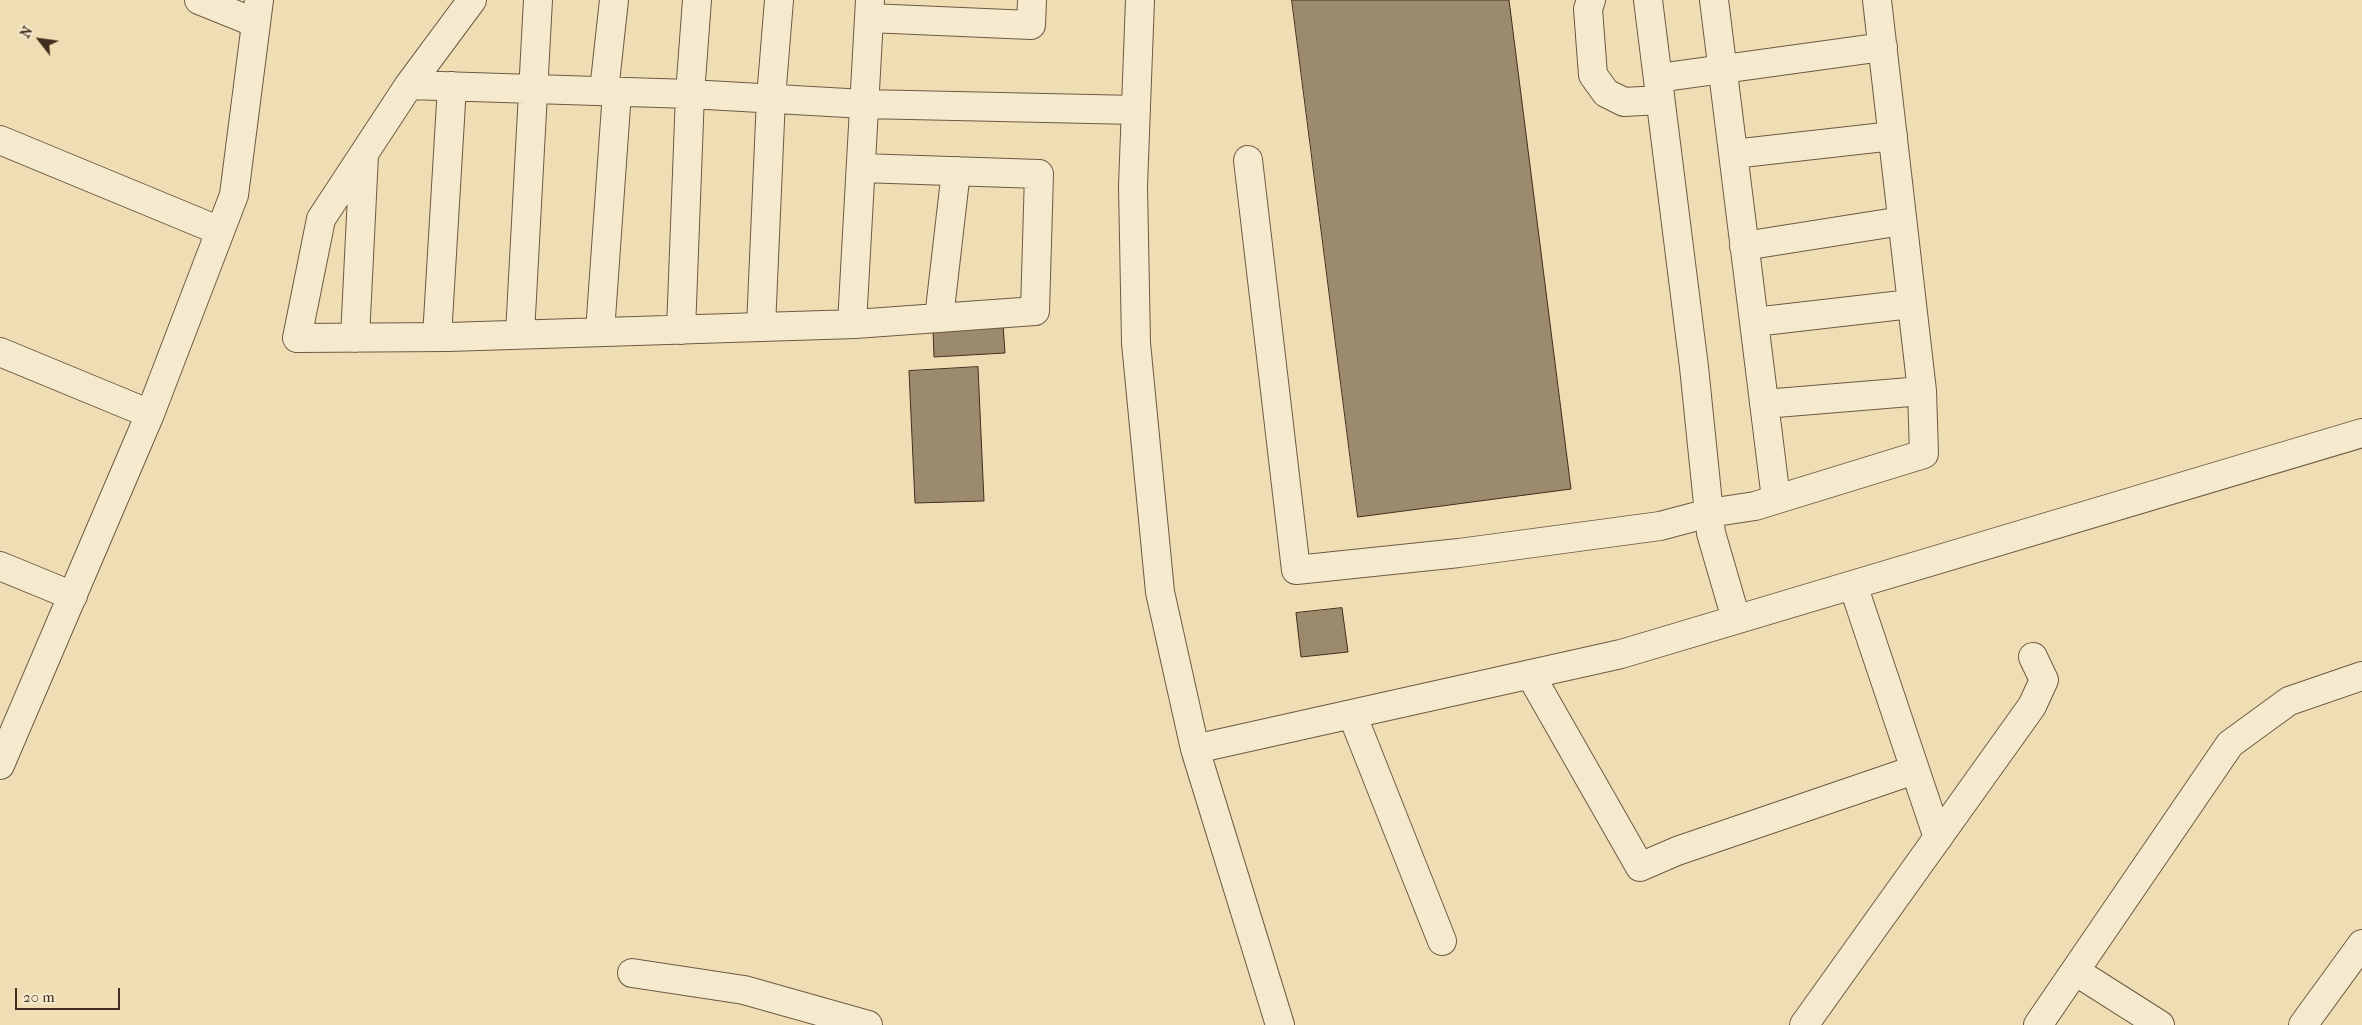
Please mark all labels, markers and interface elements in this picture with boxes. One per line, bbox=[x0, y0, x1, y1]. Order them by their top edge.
north arrow bbox=[15, 15, 65, 65]
text: N bbox=[17, 23, 37, 41]
scale bar bbox=[18, 978, 122, 1010]
text: 20 m bbox=[23, 988, 55, 1006]

